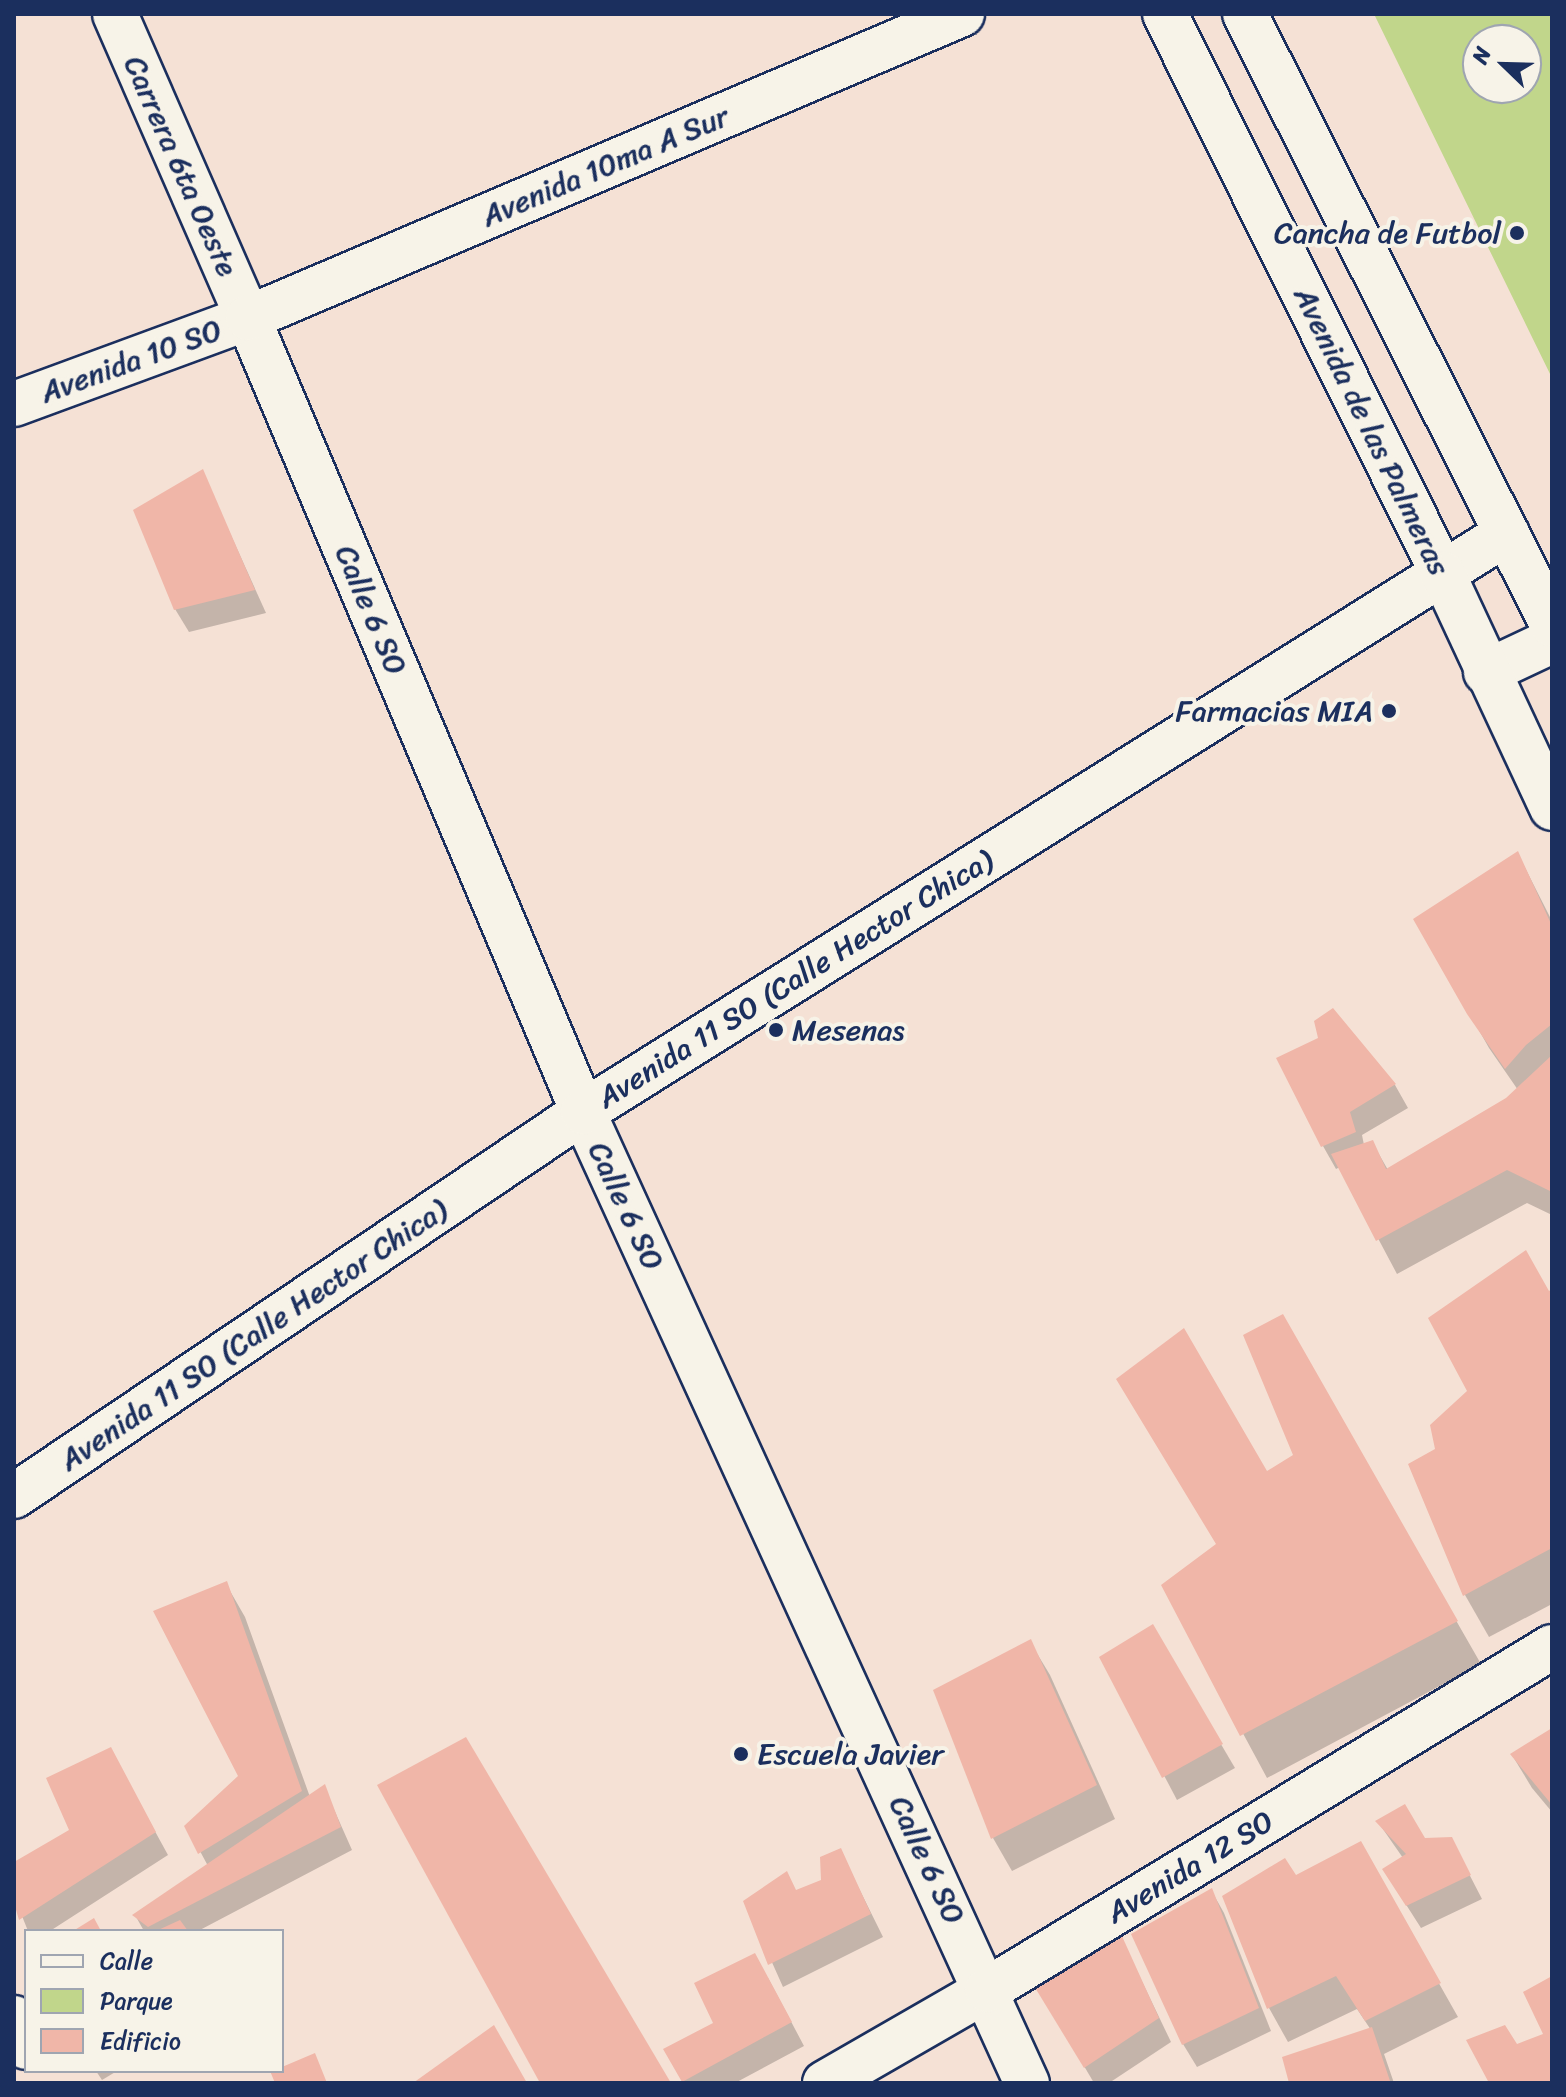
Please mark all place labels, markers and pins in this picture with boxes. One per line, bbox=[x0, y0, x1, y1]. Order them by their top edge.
place label: Cancha de Futbol bbox=[1273, 215, 1501, 251]
marker: Cancha de Futbol bbox=[1508, 224, 1526, 242]
place label: Farmacias MIA bbox=[1175, 693, 1373, 729]
marker: Farmacias MIA bbox=[1380, 702, 1398, 720]
place label: Mesenas bbox=[792, 1012, 905, 1048]
marker: Mesenas bbox=[767, 1021, 785, 1039]
place label: Escuela Javier bbox=[757, 1736, 943, 1772]
marker: Escuela Javier bbox=[732, 1745, 750, 1763]

